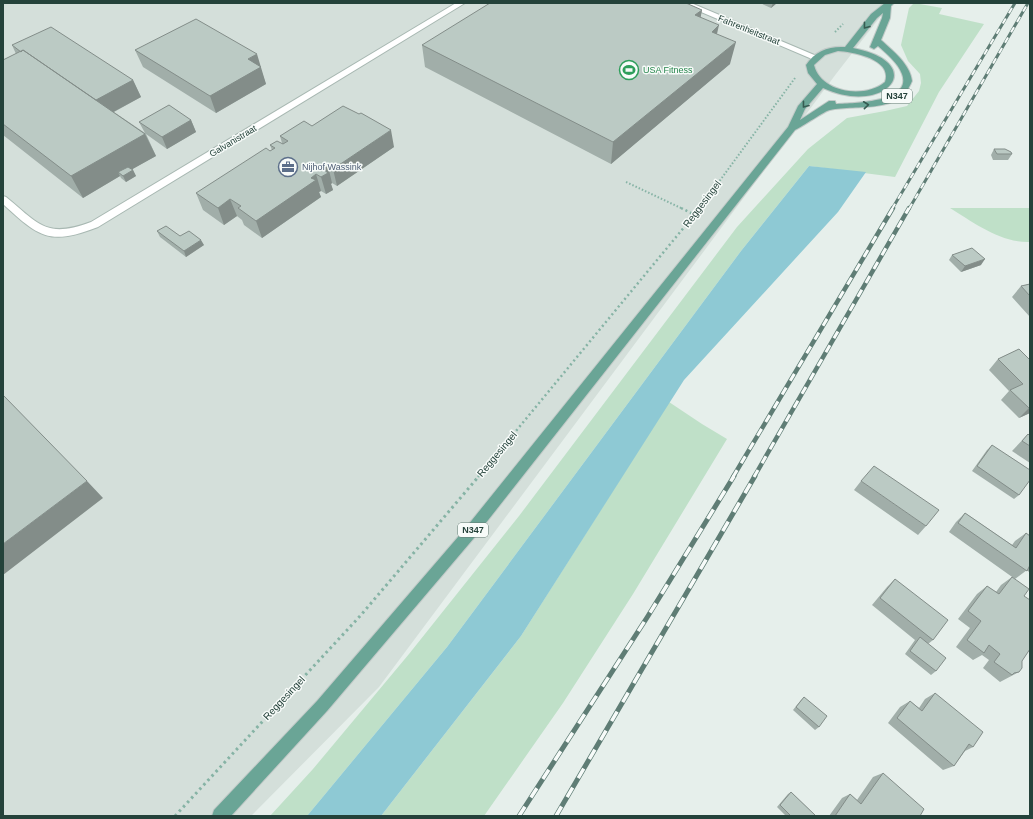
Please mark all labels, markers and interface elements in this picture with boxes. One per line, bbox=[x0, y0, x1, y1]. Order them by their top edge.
street label: Fahrenheitstraat bbox=[717, 13, 782, 47]
one-way arrow bbox=[863, 22, 870, 29]
sports icon: USA Fitness bbox=[618, 59, 640, 81]
place label: USA Fitness bbox=[643, 65, 693, 75]
road number: N347 bbox=[882, 89, 912, 103]
one-way arrow bbox=[802, 100, 809, 107]
one-way arrow bbox=[863, 100, 869, 109]
street label: Galvanistraat bbox=[208, 123, 259, 159]
office icon: Nijhof Wassink bbox=[277, 156, 299, 178]
place label: Nijhof Wassink bbox=[302, 162, 362, 172]
street label: Reggesingel bbox=[681, 178, 723, 230]
street label: Reggesingel bbox=[475, 429, 519, 479]
road number: N347 bbox=[458, 523, 488, 537]
street label: Reggesingel bbox=[261, 674, 307, 722]

